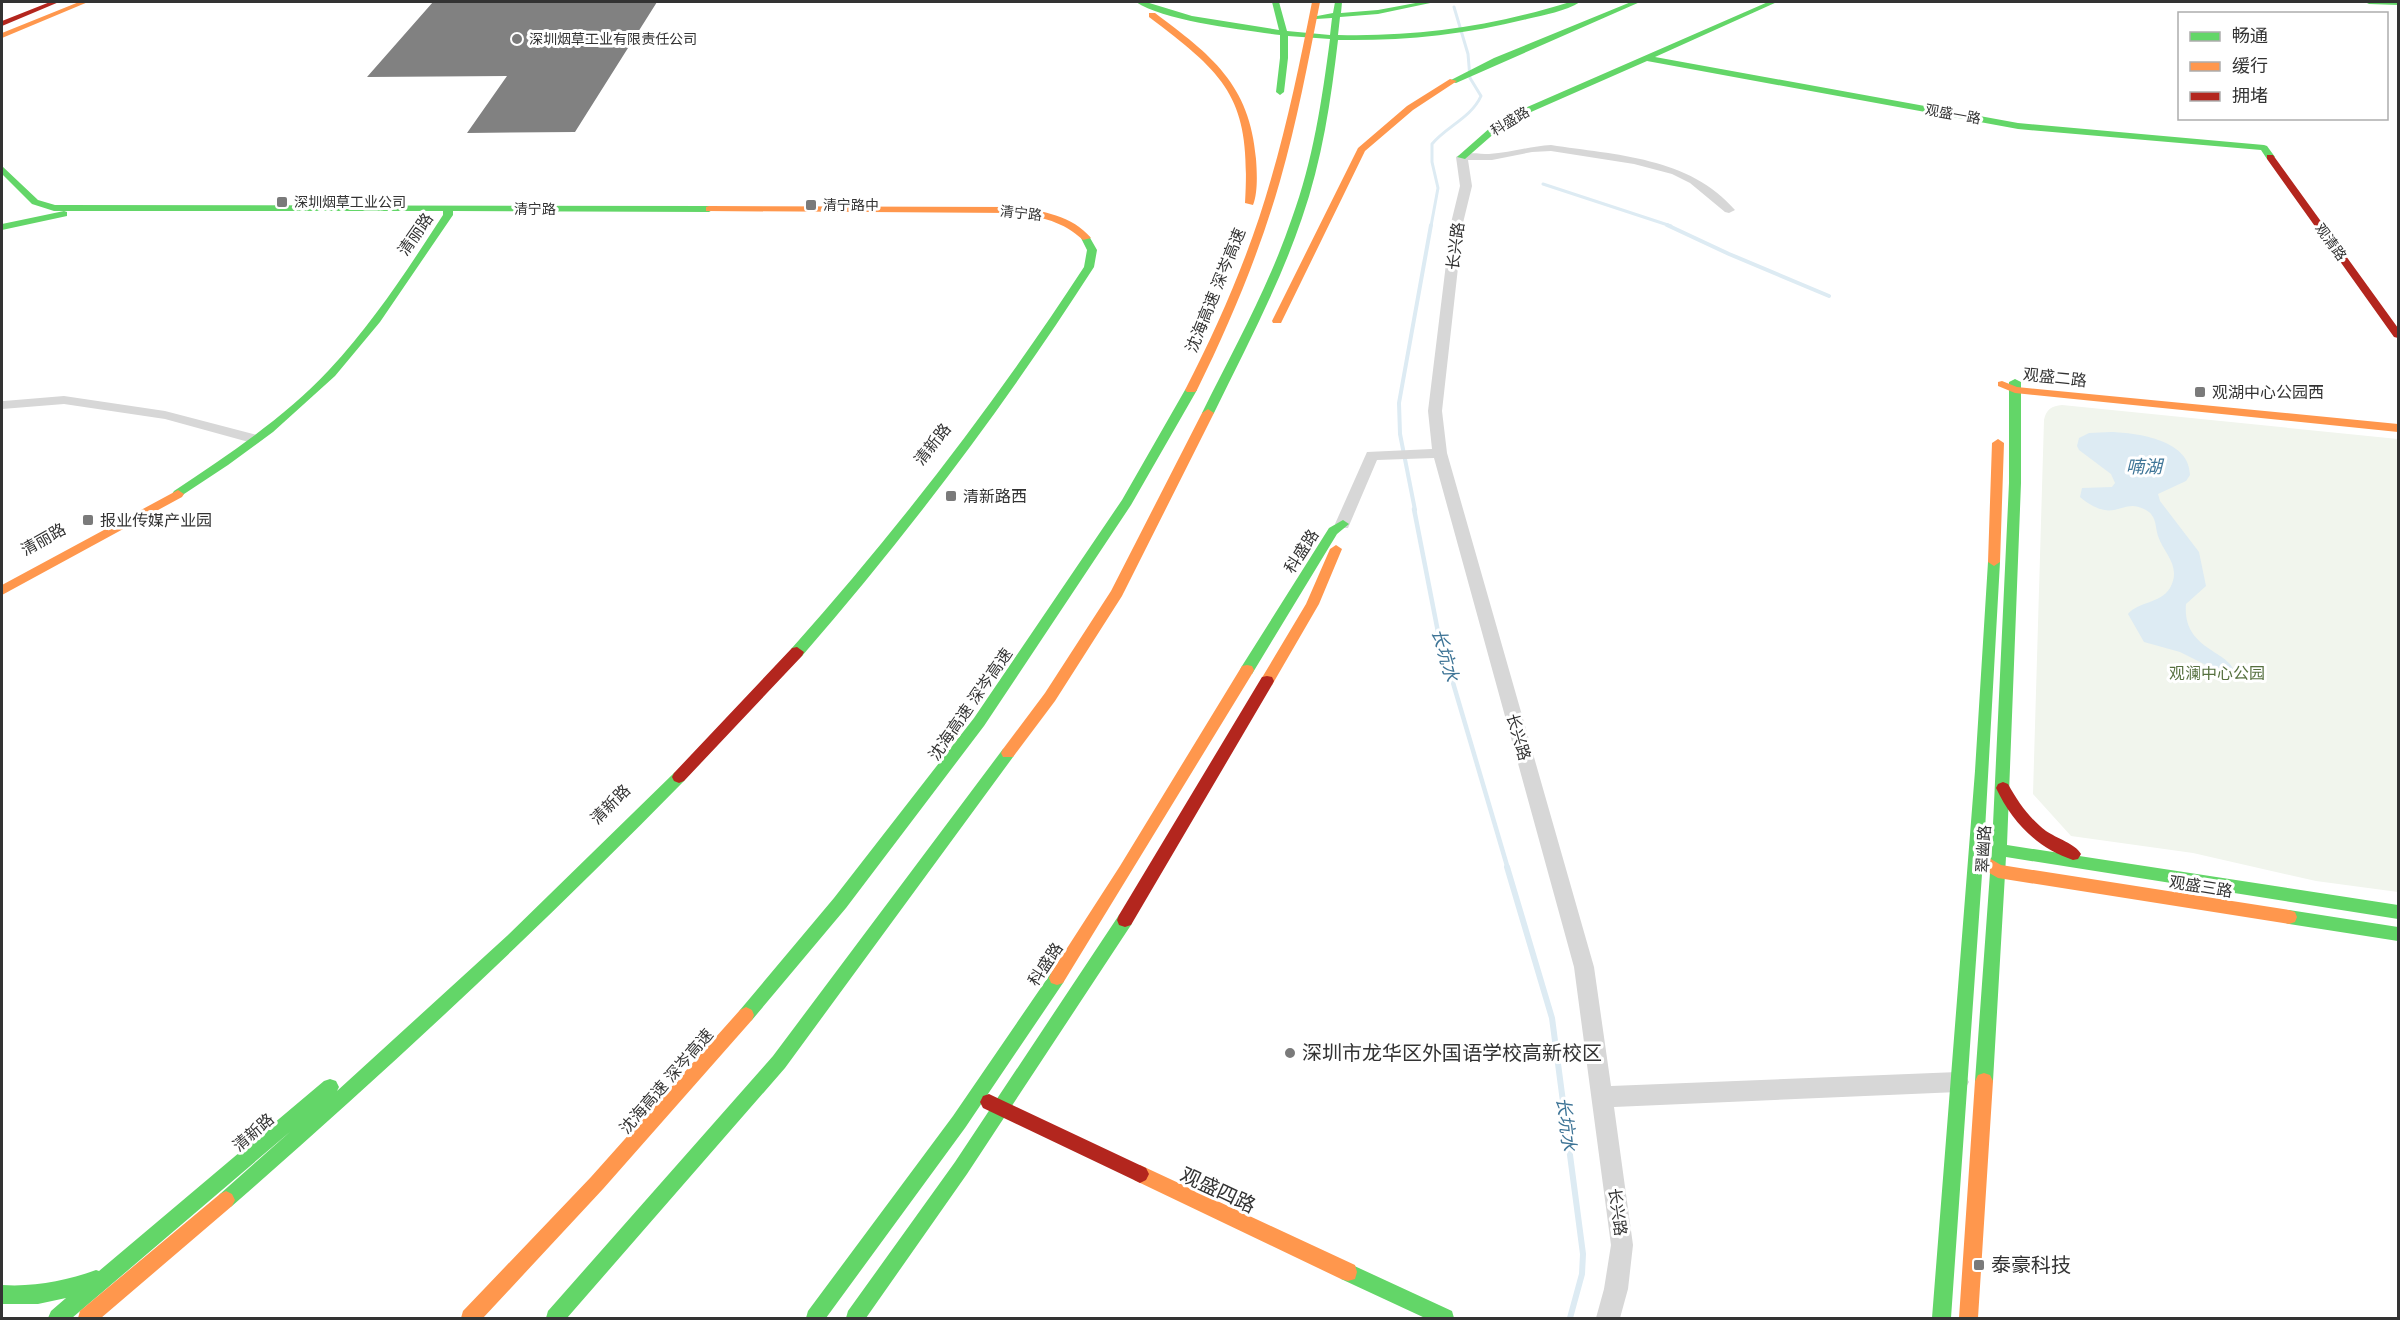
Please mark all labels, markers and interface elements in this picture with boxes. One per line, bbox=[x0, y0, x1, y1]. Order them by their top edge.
legend bbox=[2178, 12, 2388, 120]
text: 畅通 bbox=[2232, 26, 2268, 46]
place label: 深圳烟草工业有限责任公司 bbox=[529, 31, 697, 47]
marker: 深圳烟草工业有限责任公司 bbox=[510, 32, 524, 46]
text: 缓行 bbox=[2232, 56, 2268, 76]
text: 拥堵 bbox=[2232, 86, 2268, 106]
street label: 观盛一路 bbox=[1924, 101, 1982, 127]
street label: 科盛路 bbox=[1488, 103, 1532, 139]
place label: 深圳烟草工业公司 bbox=[294, 194, 406, 210]
marker: 深圳烟草工业公司 bbox=[275, 195, 289, 209]
place label: 清宁路中 bbox=[823, 197, 879, 213]
marker: 清宁路中 bbox=[804, 198, 818, 212]
street label: 清宁路 bbox=[514, 201, 556, 217]
street label: 清宁路 bbox=[999, 203, 1043, 223]
street label: 清丽路 bbox=[395, 210, 436, 259]
street label: 观清路 bbox=[2312, 220, 2350, 264]
street label: 长兴路 bbox=[1444, 221, 1467, 271]
street label: 沈海高速 深岑高速 bbox=[1183, 226, 1248, 355]
street label: 观盛二路 bbox=[2022, 366, 2088, 389]
place label: 观湖中心公园西 bbox=[2212, 384, 2324, 401]
marker: 观湖中心公园西 bbox=[2193, 385, 2207, 399]
street label: 清新路 bbox=[911, 420, 954, 468]
water label: 喃湖 bbox=[2126, 457, 2165, 477]
place label: 清新路西 bbox=[963, 488, 1027, 505]
marker: 清新路西 bbox=[944, 489, 958, 503]
place label: 报业传媒产业园 bbox=[100, 512, 212, 529]
marker: 报业传媒产业园 bbox=[81, 513, 95, 527]
street label: 清丽路 bbox=[18, 520, 68, 559]
street label: 科盛路 bbox=[1281, 527, 1322, 576]
water label: 长坑水 bbox=[1428, 626, 1462, 685]
street label: 沈海高速 深岑高速 bbox=[925, 645, 1015, 763]
park label: 观澜中心公园 bbox=[2169, 665, 2265, 682]
street label: 长兴路 bbox=[1504, 712, 1533, 763]
street label: 清新路 bbox=[587, 781, 633, 827]
street label: 翠幽路 bbox=[1974, 825, 1993, 873]
street label: 观盛三路 bbox=[2168, 873, 2234, 900]
street label: 科盛路 bbox=[1025, 940, 1066, 989]
street label: 沈海高速 深岑高速 bbox=[617, 1026, 716, 1137]
place label: 深圳市龙华区外国语学校高新校区 bbox=[1302, 1042, 1602, 1064]
marker: 深圳市龙华区外国语学校高新校区 bbox=[1283, 1046, 1297, 1060]
water label: 长坑水 bbox=[1553, 1096, 1579, 1153]
street label: 清新路 bbox=[230, 1110, 277, 1155]
street label: 观盛四路 bbox=[1177, 1163, 1259, 1217]
street label: 长兴路 bbox=[1606, 1187, 1629, 1237]
place label: 泰豪科技 bbox=[1991, 1254, 2071, 1276]
marker: 泰豪科技 bbox=[1972, 1258, 1986, 1272]

